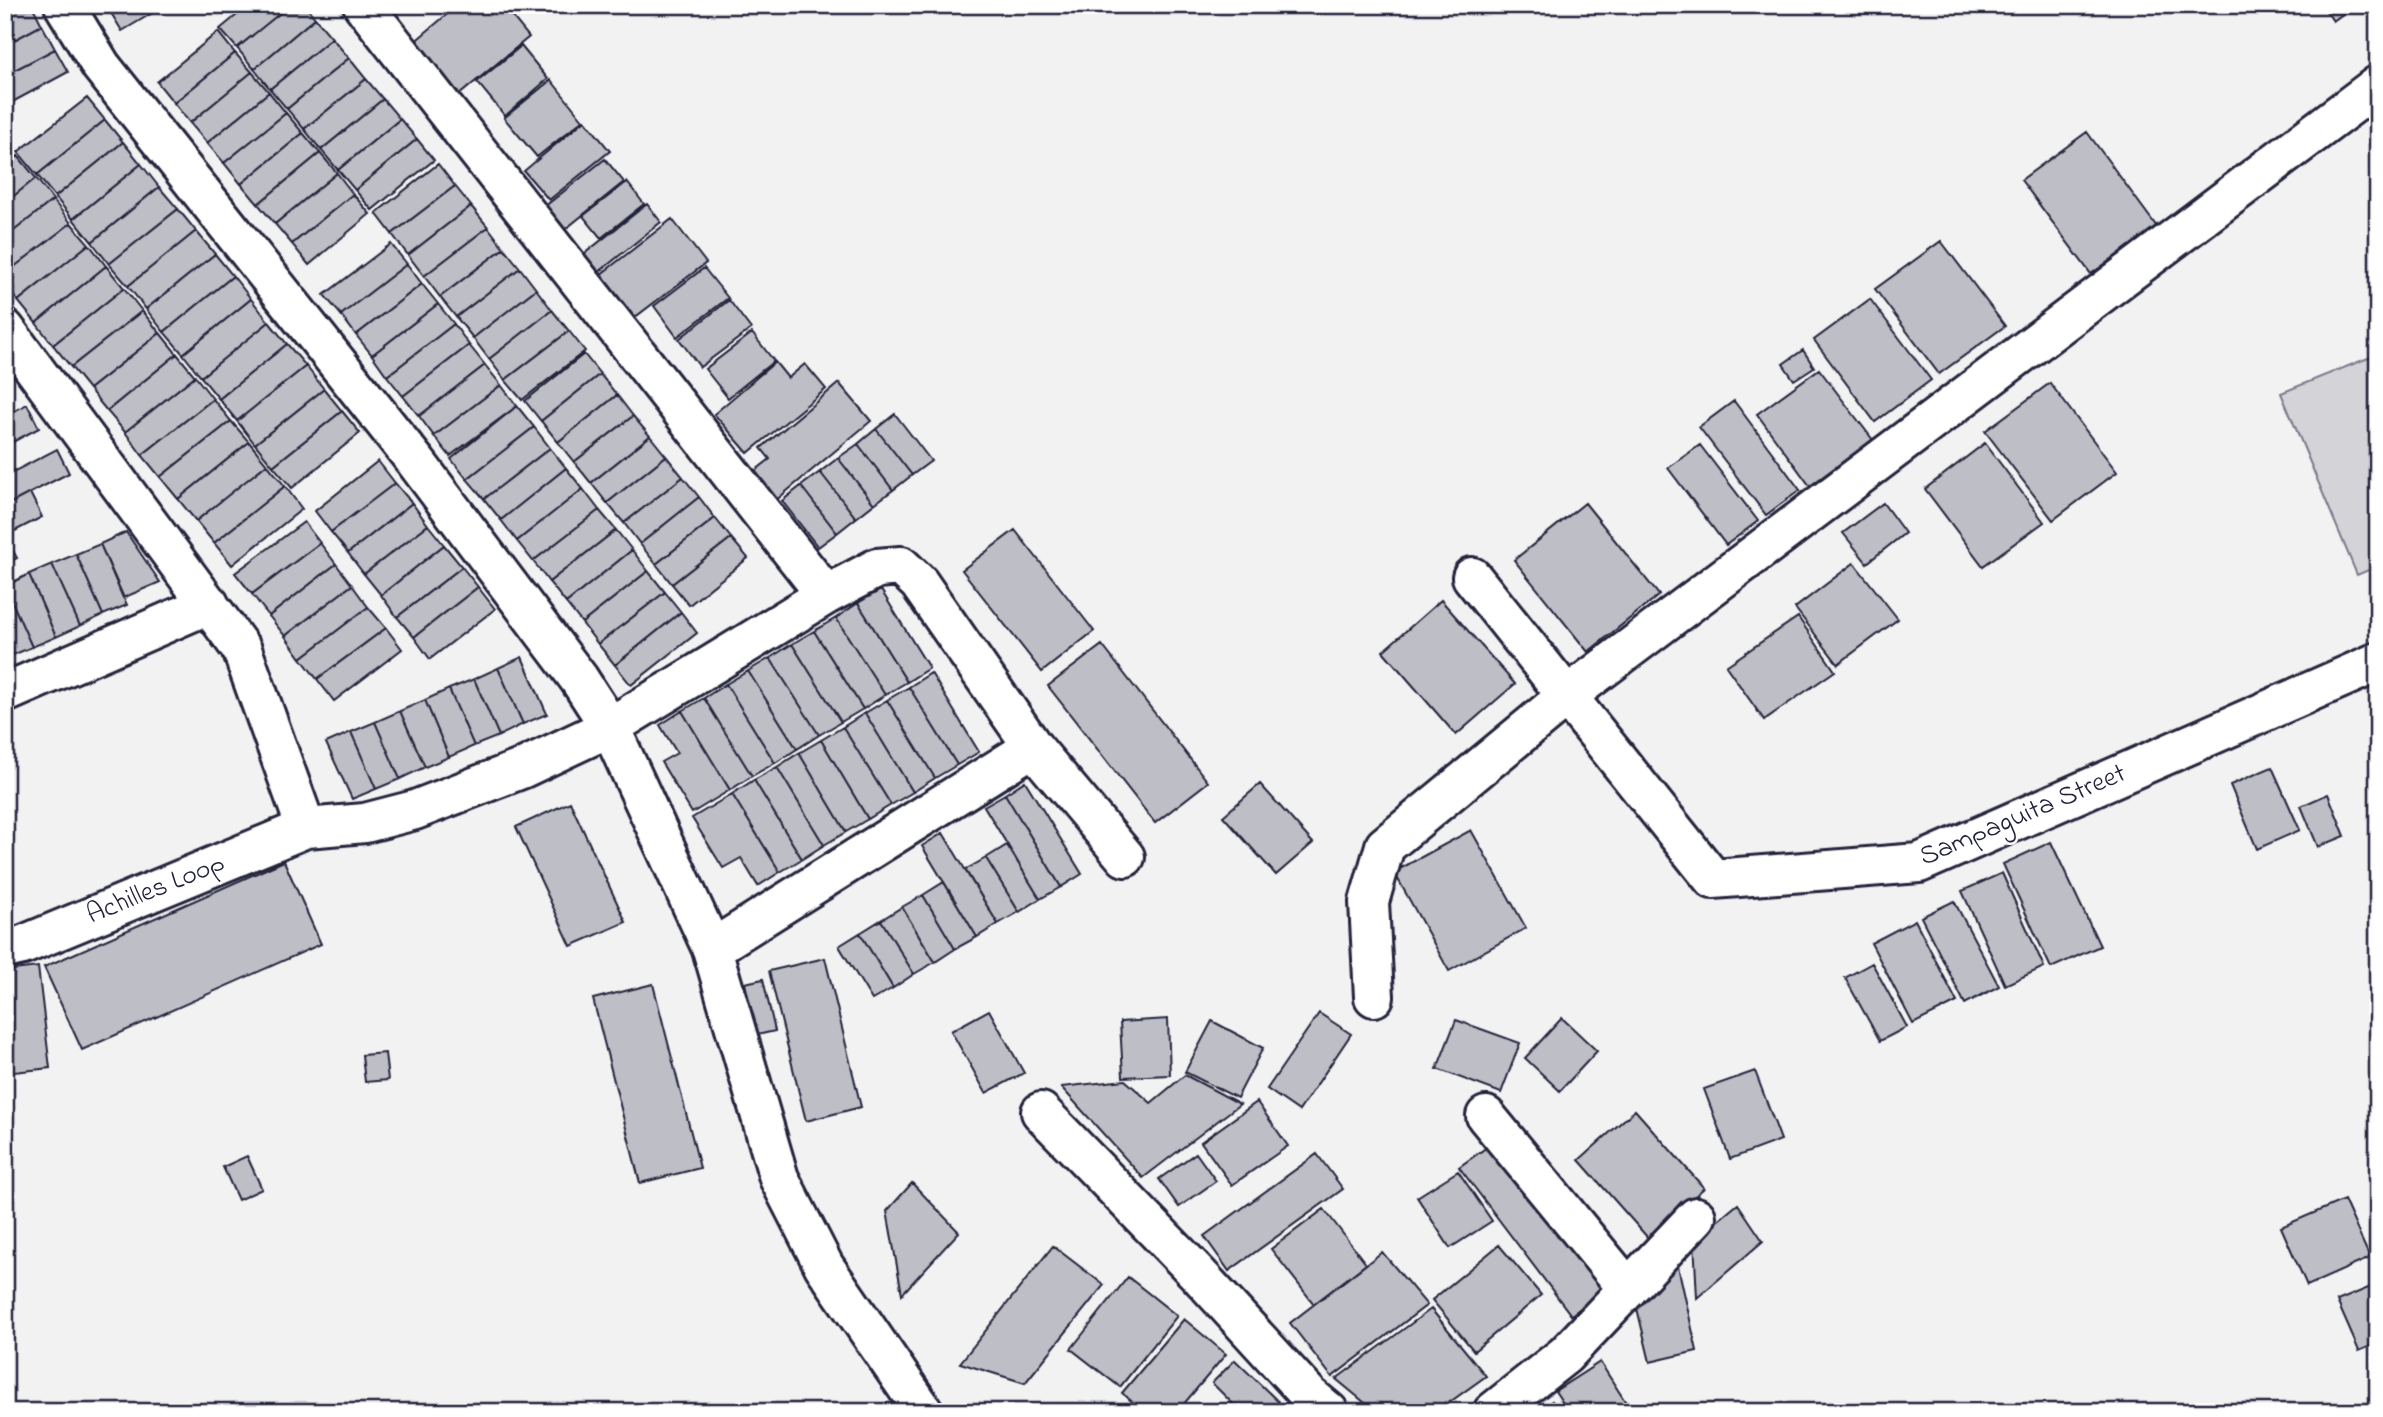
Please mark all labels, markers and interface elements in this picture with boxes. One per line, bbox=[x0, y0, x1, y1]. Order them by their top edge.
street label: Sampaguita Street bbox=[1913, 754, 2133, 878]
street label: Achilles Loop bbox=[81, 844, 231, 936]

